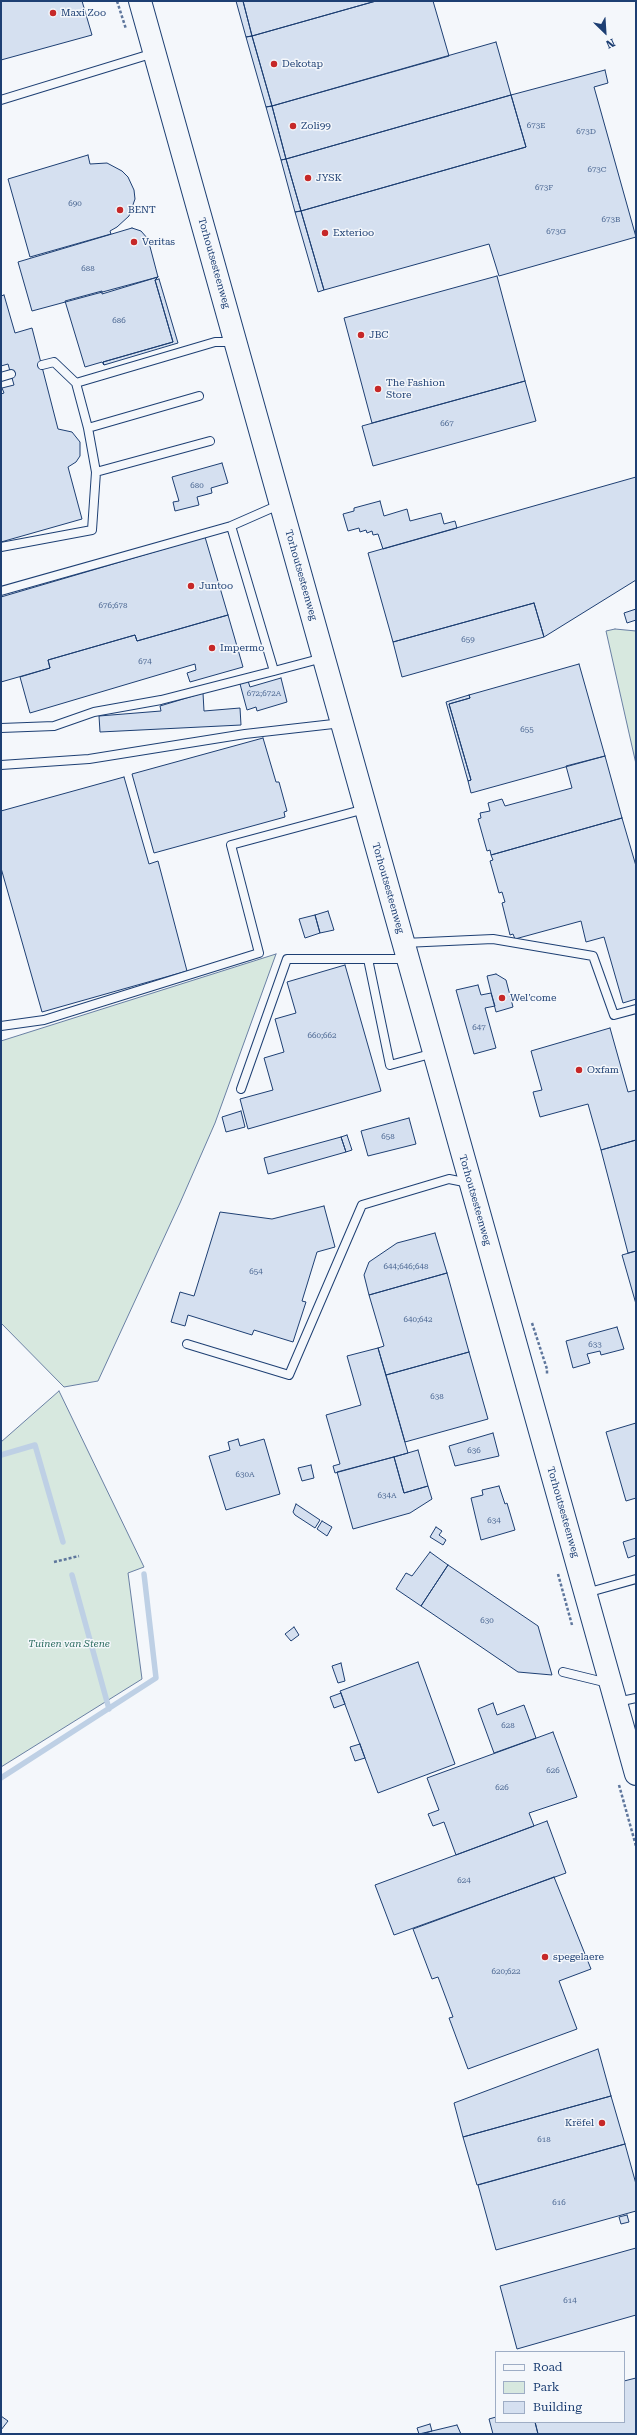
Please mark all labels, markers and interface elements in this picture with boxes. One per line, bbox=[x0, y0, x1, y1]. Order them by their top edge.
place label: Maxi Zoo bbox=[61, 7, 106, 19]
marker: Maxi Zoo bbox=[48, 8, 58, 18]
north arrow bbox=[585, 12, 625, 52]
text: N bbox=[604, 36, 617, 51]
place label: Dekotap bbox=[282, 58, 323, 70]
marker: Dekotap bbox=[269, 59, 279, 69]
place label: Zoli99 bbox=[301, 120, 331, 132]
marker: Zoli99 bbox=[288, 121, 298, 131]
house number: 673E bbox=[527, 121, 545, 131]
house number: 673D bbox=[576, 127, 596, 137]
house number: 673C bbox=[587, 165, 607, 175]
place label: JYSK bbox=[316, 172, 342, 184]
marker: JYSK bbox=[303, 173, 313, 183]
house number: 673F bbox=[535, 183, 553, 193]
house number: 690 bbox=[68, 199, 82, 209]
place label: BENT bbox=[128, 204, 156, 216]
marker: BENT bbox=[115, 205, 125, 215]
house number: 673B bbox=[602, 215, 620, 225]
street label: Torhoutsesteenweg bbox=[195, 216, 233, 310]
place label: Exterioo bbox=[333, 227, 374, 239]
house number: 673G bbox=[546, 227, 566, 237]
marker: Exterioo bbox=[320, 228, 330, 238]
place label: Veritas bbox=[142, 236, 175, 248]
marker: Veritas bbox=[129, 237, 139, 247]
house number: 688 bbox=[81, 264, 95, 274]
house number: 686 bbox=[112, 316, 126, 326]
place label: JBC bbox=[369, 329, 389, 341]
marker: JBC bbox=[356, 330, 366, 340]
place label: The Fashion Store bbox=[386, 377, 445, 400]
marker: The Fashion Store bbox=[373, 384, 383, 394]
house number: 667 bbox=[440, 419, 454, 429]
house number: 680 bbox=[190, 481, 204, 491]
street label: Torhoutsesteenweg bbox=[282, 528, 320, 622]
place label: Juntoo bbox=[199, 580, 233, 592]
marker: Juntoo bbox=[186, 581, 196, 591]
house number: 676;678 bbox=[98, 601, 128, 611]
house number: 659 bbox=[461, 635, 475, 645]
place label: Impermo bbox=[220, 642, 264, 654]
marker: Impermo bbox=[207, 643, 217, 653]
house number: 674 bbox=[138, 657, 152, 667]
house number: 672;672A bbox=[247, 689, 281, 699]
house number: 655 bbox=[520, 725, 534, 735]
street label: Torhoutsesteenweg bbox=[369, 841, 407, 935]
place label: Wel'come bbox=[510, 992, 556, 1004]
marker: Wel'come bbox=[497, 993, 507, 1003]
house number: 647 bbox=[472, 1023, 486, 1033]
house number: 660;662 bbox=[307, 1031, 337, 1041]
place label: Oxfam bbox=[587, 1064, 619, 1076]
marker: Oxfam bbox=[574, 1065, 584, 1075]
house number: 658 bbox=[381, 1132, 395, 1142]
street label: Torhoutsesteenweg bbox=[456, 1153, 494, 1247]
house number: 644;646;648 bbox=[384, 1262, 428, 1272]
house number: 654 bbox=[249, 1267, 263, 1277]
house number: 640;642 bbox=[403, 1315, 433, 1325]
house number: 633 bbox=[588, 1340, 602, 1350]
house number: 638 bbox=[430, 1392, 444, 1402]
house number: 636 bbox=[467, 1446, 481, 1456]
street label: Torhoutsesteenweg bbox=[544, 1465, 582, 1559]
house number: 630A bbox=[235, 1470, 255, 1480]
house number: 634A bbox=[377, 1491, 397, 1501]
house number: 634 bbox=[487, 1516, 501, 1526]
house number: 630 bbox=[480, 1616, 494, 1626]
park label: Tuinen van Stene bbox=[28, 1638, 110, 1650]
house number: 628 bbox=[501, 1721, 515, 1731]
house number: 626 bbox=[546, 1766, 560, 1776]
house number: 626 bbox=[495, 1783, 509, 1793]
house number: 624 bbox=[457, 1876, 471, 1886]
place label: spegelaere bbox=[553, 1951, 604, 1963]
marker: spegelaere bbox=[540, 1952, 550, 1962]
house number: 620;622 bbox=[491, 1967, 521, 1977]
place label: Krëfel bbox=[565, 2117, 594, 2129]
marker: Krëfel bbox=[597, 2118, 607, 2128]
house number: 618 bbox=[537, 2135, 551, 2145]
house number: 616 bbox=[552, 2198, 566, 2208]
house number: 614 bbox=[563, 2296, 577, 2306]
legend bbox=[495, 2351, 625, 2423]
text: Road bbox=[533, 2360, 562, 2374]
text: Park bbox=[533, 2380, 559, 2394]
text: Building bbox=[533, 2400, 582, 2414]

